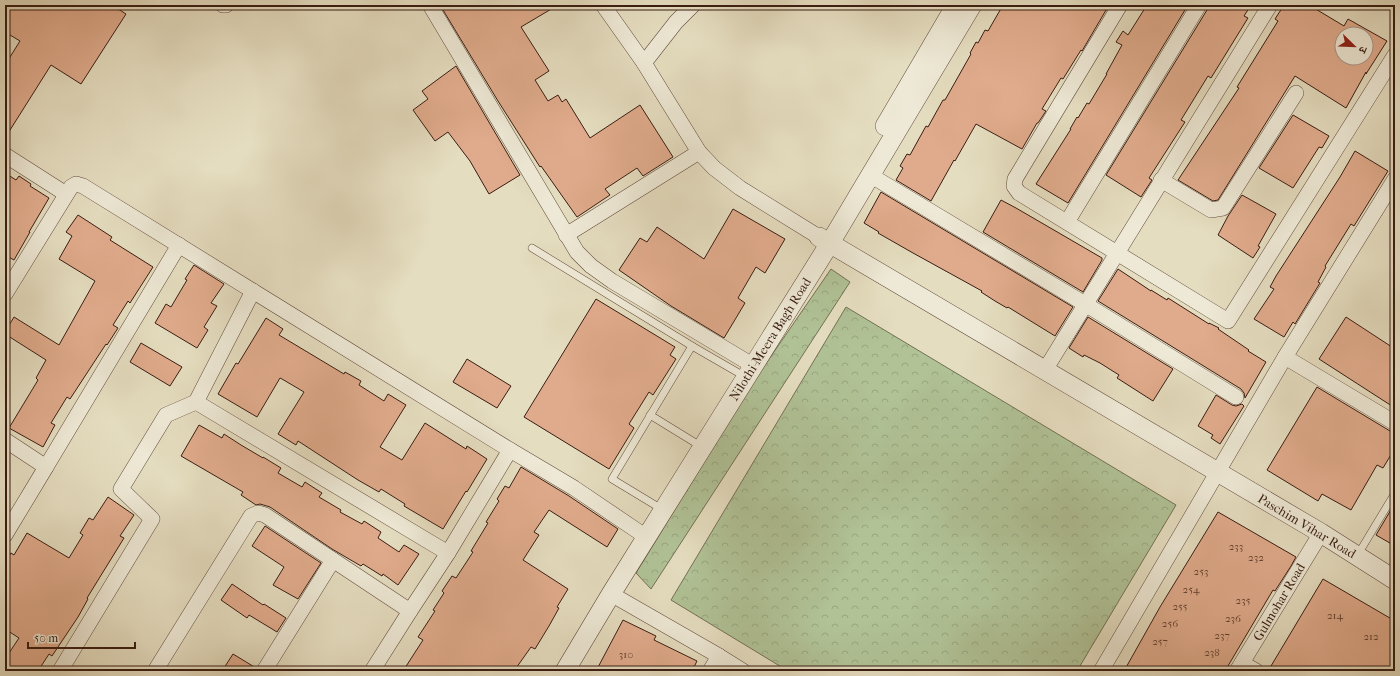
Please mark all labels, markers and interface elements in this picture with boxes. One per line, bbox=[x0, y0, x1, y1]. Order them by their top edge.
north arrow bbox=[1334, 26, 1374, 66]
text: उ bbox=[1355, 44, 1370, 56]
street label: Nilothi-Meera Bagh Road bbox=[726, 274, 814, 403]
street label: Paschim Vihar Road bbox=[1255, 491, 1360, 562]
house number: 233 bbox=[1229, 540, 1243, 553]
house number: 232 bbox=[1248, 551, 1264, 564]
street label: Gulmohar Road bbox=[1250, 560, 1309, 644]
house number: 253 bbox=[1194, 565, 1208, 578]
house number: 254 bbox=[1183, 583, 1200, 596]
house number: 235 bbox=[1236, 594, 1251, 607]
house number: 255 bbox=[1172, 600, 1188, 613]
house number: 214 bbox=[1327, 609, 1344, 622]
house number: 236 bbox=[1225, 612, 1241, 625]
house number: 256 bbox=[1162, 617, 1178, 630]
scale bar bbox=[28, 624, 135, 650]
house number: 237 bbox=[1214, 629, 1230, 642]
house number: 212 bbox=[1363, 630, 1379, 643]
text: 50 m bbox=[34, 631, 58, 645]
house number: 257 bbox=[1152, 635, 1168, 648]
house number: 238 bbox=[1204, 646, 1220, 659]
house number: 310 bbox=[619, 648, 633, 661]

